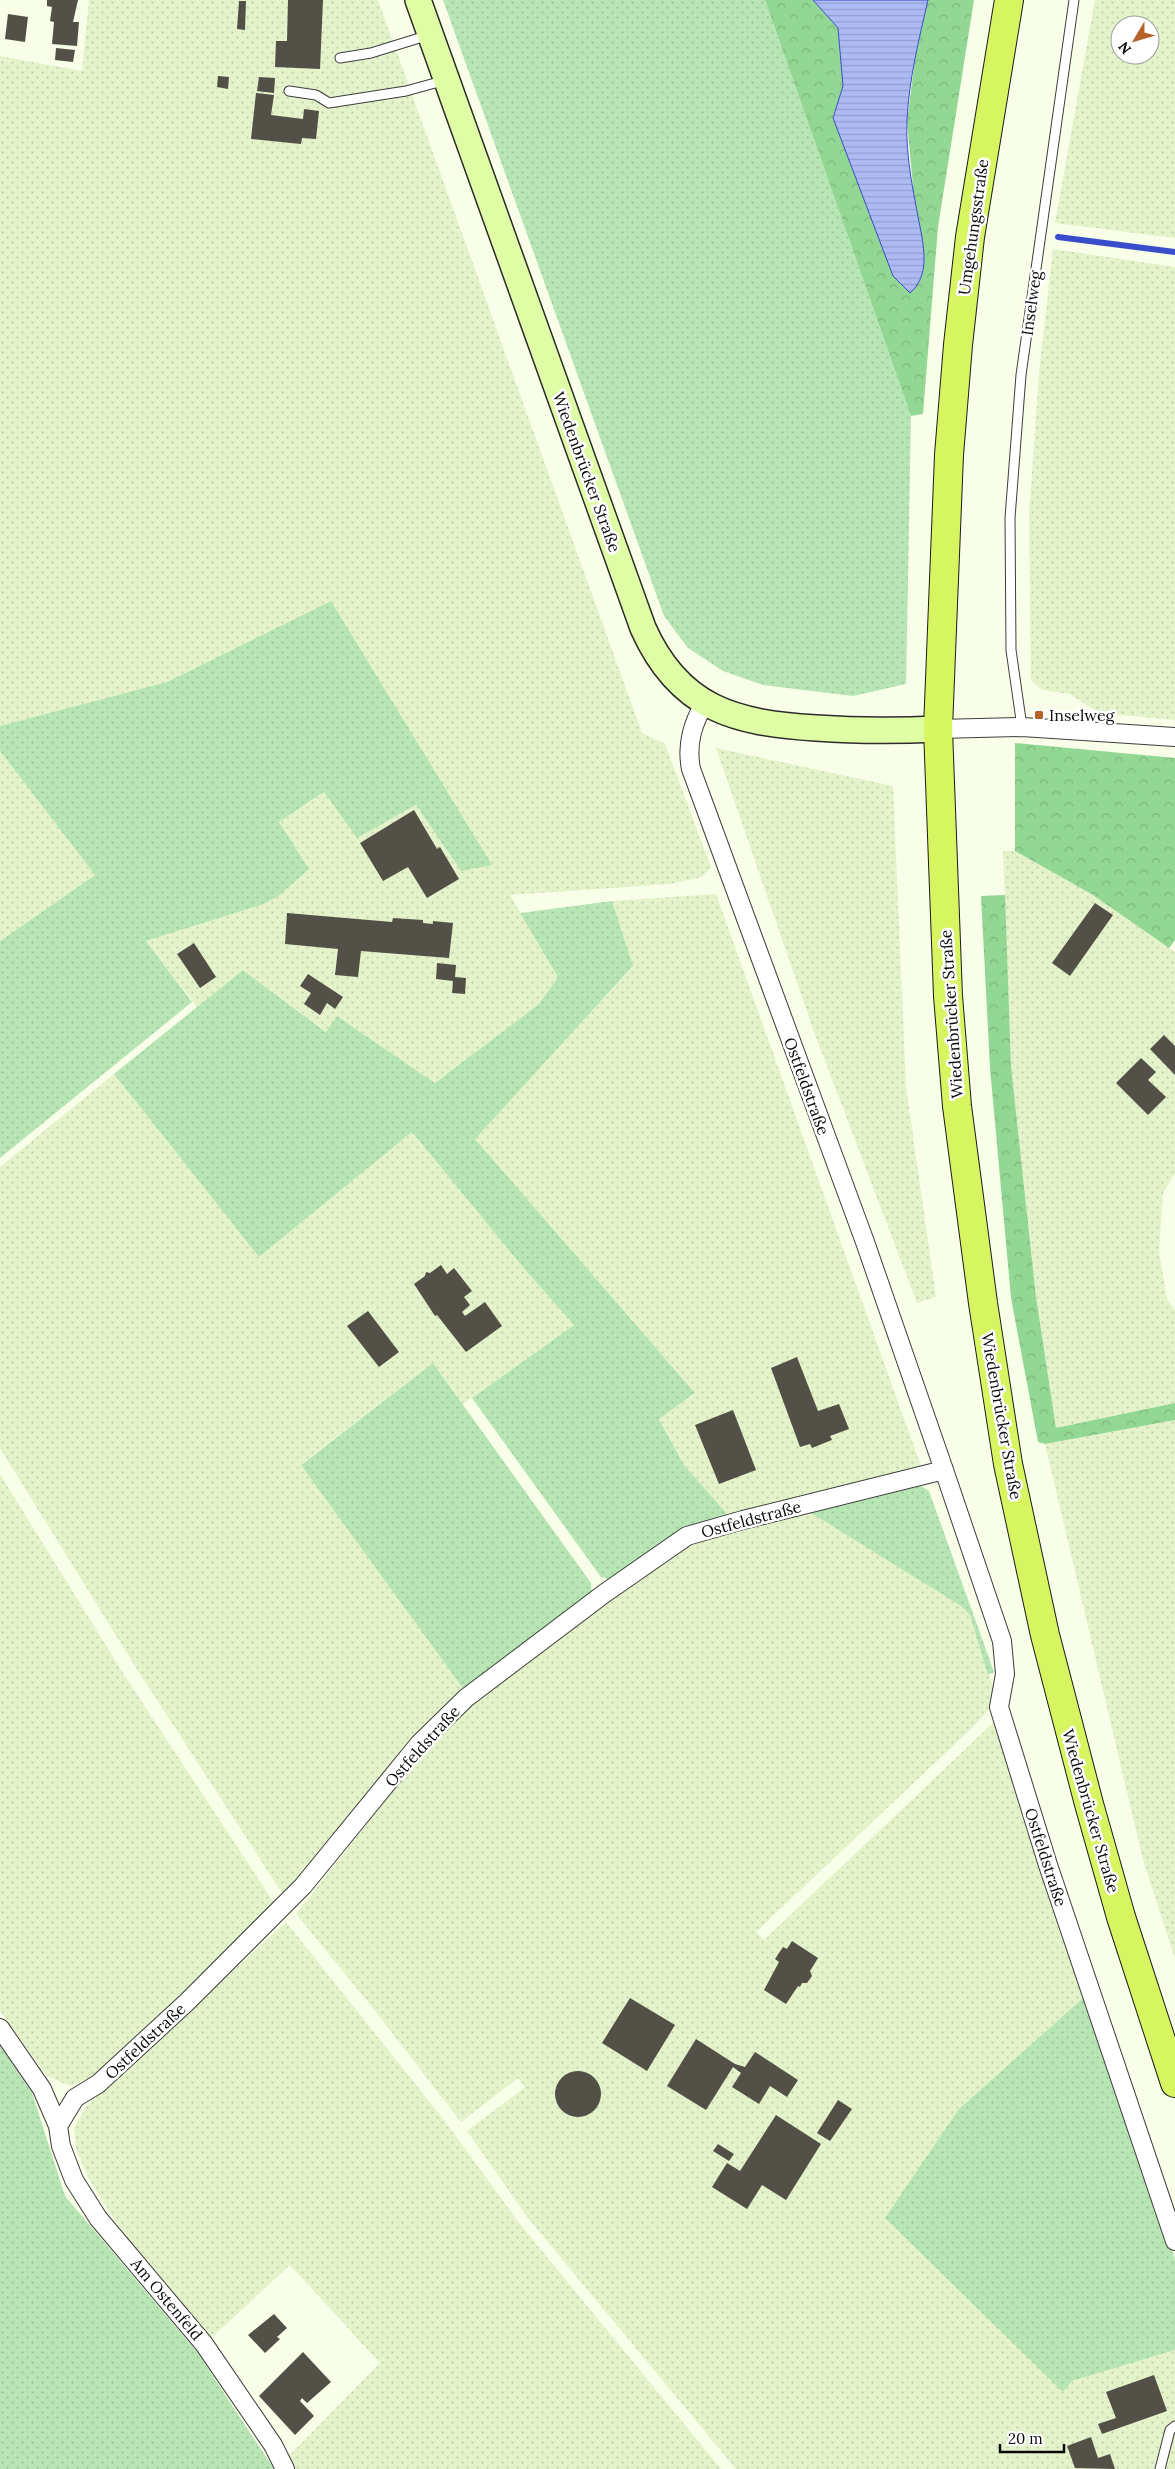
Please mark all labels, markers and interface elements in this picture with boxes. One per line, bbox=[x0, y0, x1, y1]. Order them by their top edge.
north arrow bbox=[1110, 15, 1160, 65]
text: N bbox=[1114, 38, 1135, 58]
street label: Umgehungsstraße bbox=[954, 157, 992, 296]
street label: Inselweg bbox=[1017, 268, 1046, 337]
street label: Wiedenbrücker Straße bbox=[549, 389, 625, 555]
place label: Inselweg bbox=[1049, 705, 1116, 725]
marker: Inselweg bbox=[1033, 709, 1045, 721]
street label: Wiedenbrücker Straße bbox=[935, 929, 967, 1099]
street label: Ostfeldstraße bbox=[780, 1034, 834, 1138]
street label: Wiedenbrücker Straße bbox=[977, 1331, 1027, 1501]
street label: Ostfeldstraße bbox=[699, 1496, 803, 1542]
street label: Ostfeldstraße bbox=[380, 1701, 464, 1791]
street label: Wiedenbrücker Straße bbox=[1058, 1727, 1124, 1895]
street label: Ostfeldstraße bbox=[1021, 1805, 1071, 1909]
street label: Ostfeldstraße bbox=[101, 1999, 190, 2083]
street label: Am Ostenfeld bbox=[126, 2253, 207, 2344]
scale bar bbox=[1000, 2422, 1064, 2454]
text: 20 m bbox=[1008, 2429, 1043, 2448]

